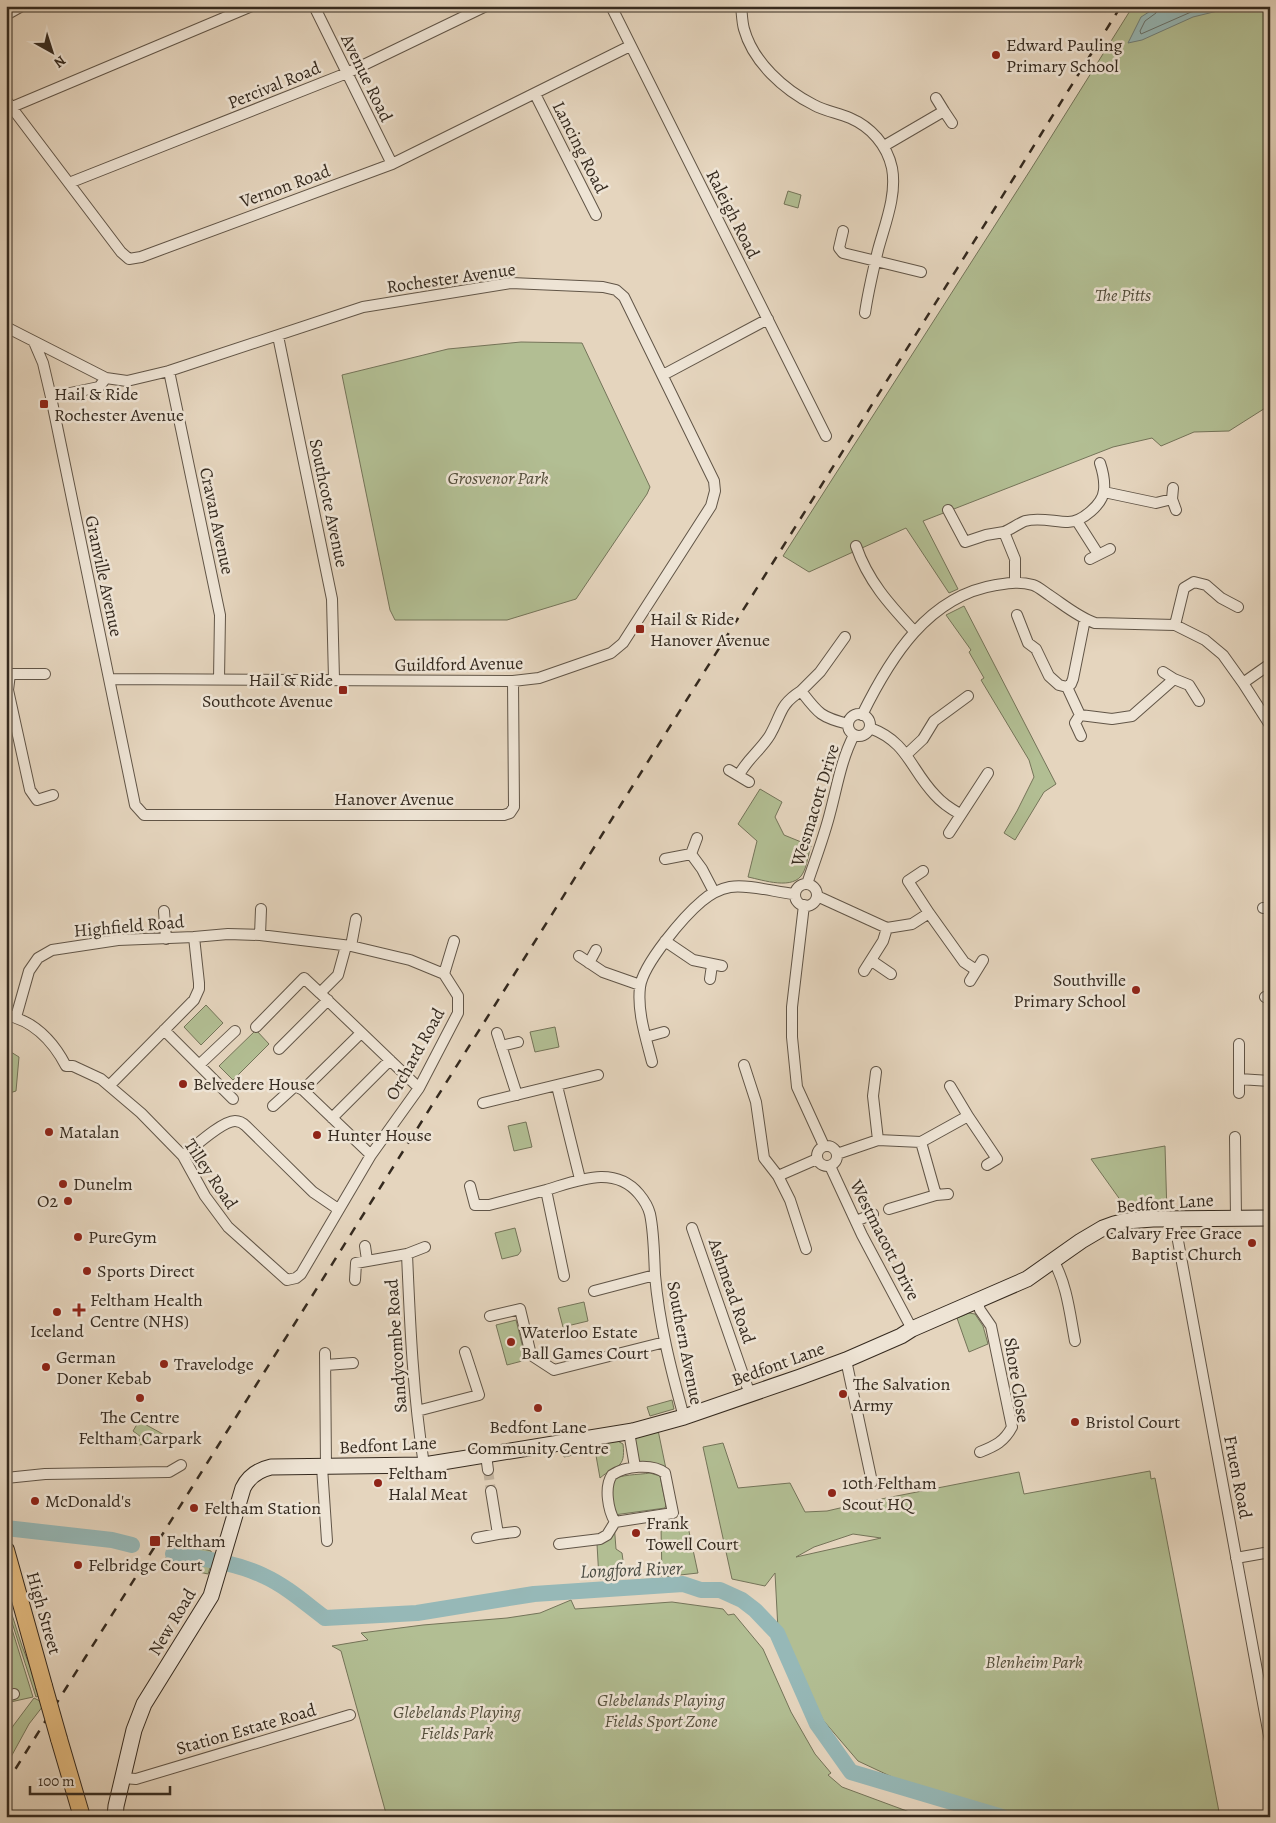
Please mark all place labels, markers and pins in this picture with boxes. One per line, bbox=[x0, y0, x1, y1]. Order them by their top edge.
place label: Edward Pauling Primary School bbox=[1006, 33, 1123, 78]
marker: Edward Pauling Primary School bbox=[990, 49, 1002, 61]
place label: Hail & Ride Rochester Avenue bbox=[54, 382, 184, 427]
marker: Hail & Ride Rochester Avenue bbox=[38, 398, 50, 410]
place label: Hail & Ride Hanover Avenue bbox=[650, 607, 770, 652]
marker: Hail & Ride Hanover Avenue bbox=[634, 623, 646, 635]
place label: Hail & Ride Southcote Avenue bbox=[202, 668, 333, 713]
marker: Hail & Ride Southcote Avenue bbox=[337, 684, 349, 696]
place label: Southville Primary School bbox=[1013, 968, 1127, 1013]
marker: Southville Primary School bbox=[1130, 984, 1142, 996]
place label: Belvedere House bbox=[193, 1072, 315, 1096]
marker: Belvedere House bbox=[177, 1078, 189, 1090]
place label: Matalan bbox=[59, 1120, 120, 1144]
place label: Hunter House bbox=[327, 1123, 432, 1147]
marker: Matalan bbox=[43, 1126, 55, 1138]
marker: Hunter House bbox=[311, 1129, 323, 1141]
place label: Dunelm bbox=[73, 1172, 133, 1196]
marker: Dunelm bbox=[57, 1178, 69, 1190]
place label: O2 bbox=[37, 1189, 58, 1213]
marker: O2 bbox=[62, 1195, 74, 1207]
place label: Calvary Free Grace Baptist Church bbox=[1106, 1221, 1242, 1266]
place label: PureGym bbox=[88, 1225, 157, 1249]
marker: PureGym bbox=[72, 1231, 84, 1243]
marker: Calvary Free Grace Baptist Church bbox=[1246, 1237, 1258, 1249]
place label: Sports Direct bbox=[97, 1259, 195, 1283]
marker: Sports Direct bbox=[81, 1265, 93, 1277]
place label: Feltham Health Centre (NHS) bbox=[90, 1288, 203, 1333]
marker: Feltham Health Centre (NHS) bbox=[72, 1303, 86, 1317]
marker: Iceland bbox=[51, 1306, 63, 1318]
place label: Iceland bbox=[30, 1319, 84, 1343]
place label: Waterloo Estate Ball Games Court bbox=[520, 1320, 649, 1365]
marker: Waterloo Estate Ball Games Court bbox=[505, 1336, 517, 1348]
place label: German Doner Kebab bbox=[56, 1345, 152, 1390]
place label: Travelodge bbox=[174, 1352, 254, 1376]
marker: Travelodge bbox=[158, 1358, 170, 1370]
marker: German Doner Kebab bbox=[40, 1361, 52, 1373]
place label: The Salvation Army bbox=[852, 1372, 950, 1417]
marker: The Salvation Army bbox=[837, 1388, 849, 1400]
marker: The Centre Feltham Carpark bbox=[134, 1392, 146, 1404]
marker: Bedfont Lane Community Centre bbox=[532, 1402, 544, 1414]
place label: The Centre Feltham Carpark bbox=[78, 1405, 202, 1450]
place label: Bristol Court bbox=[1085, 1410, 1180, 1434]
place label: Bedfont Lane Community Centre bbox=[467, 1415, 609, 1460]
marker: Bristol Court bbox=[1069, 1416, 1081, 1428]
place label: Feltham Halal Meat bbox=[388, 1461, 468, 1506]
place label: 10th Feltham Scout HQ bbox=[842, 1471, 937, 1516]
marker: Feltham Halal Meat bbox=[372, 1477, 384, 1489]
marker: 10th Feltham Scout HQ bbox=[826, 1487, 838, 1499]
place label: McDonald's bbox=[45, 1489, 131, 1513]
marker: McDonald's bbox=[29, 1495, 41, 1507]
place label: Feltham Station bbox=[204, 1496, 321, 1520]
marker: Feltham Station bbox=[188, 1502, 200, 1514]
place label: Frank Towell Court bbox=[646, 1511, 739, 1556]
marker: Frank Towell Court bbox=[630, 1527, 642, 1539]
place label: Feltham bbox=[166, 1529, 226, 1553]
marker: Feltham bbox=[148, 1534, 162, 1548]
place label: Felbridge Court bbox=[88, 1553, 203, 1577]
marker: Felbridge Court bbox=[72, 1559, 84, 1571]

